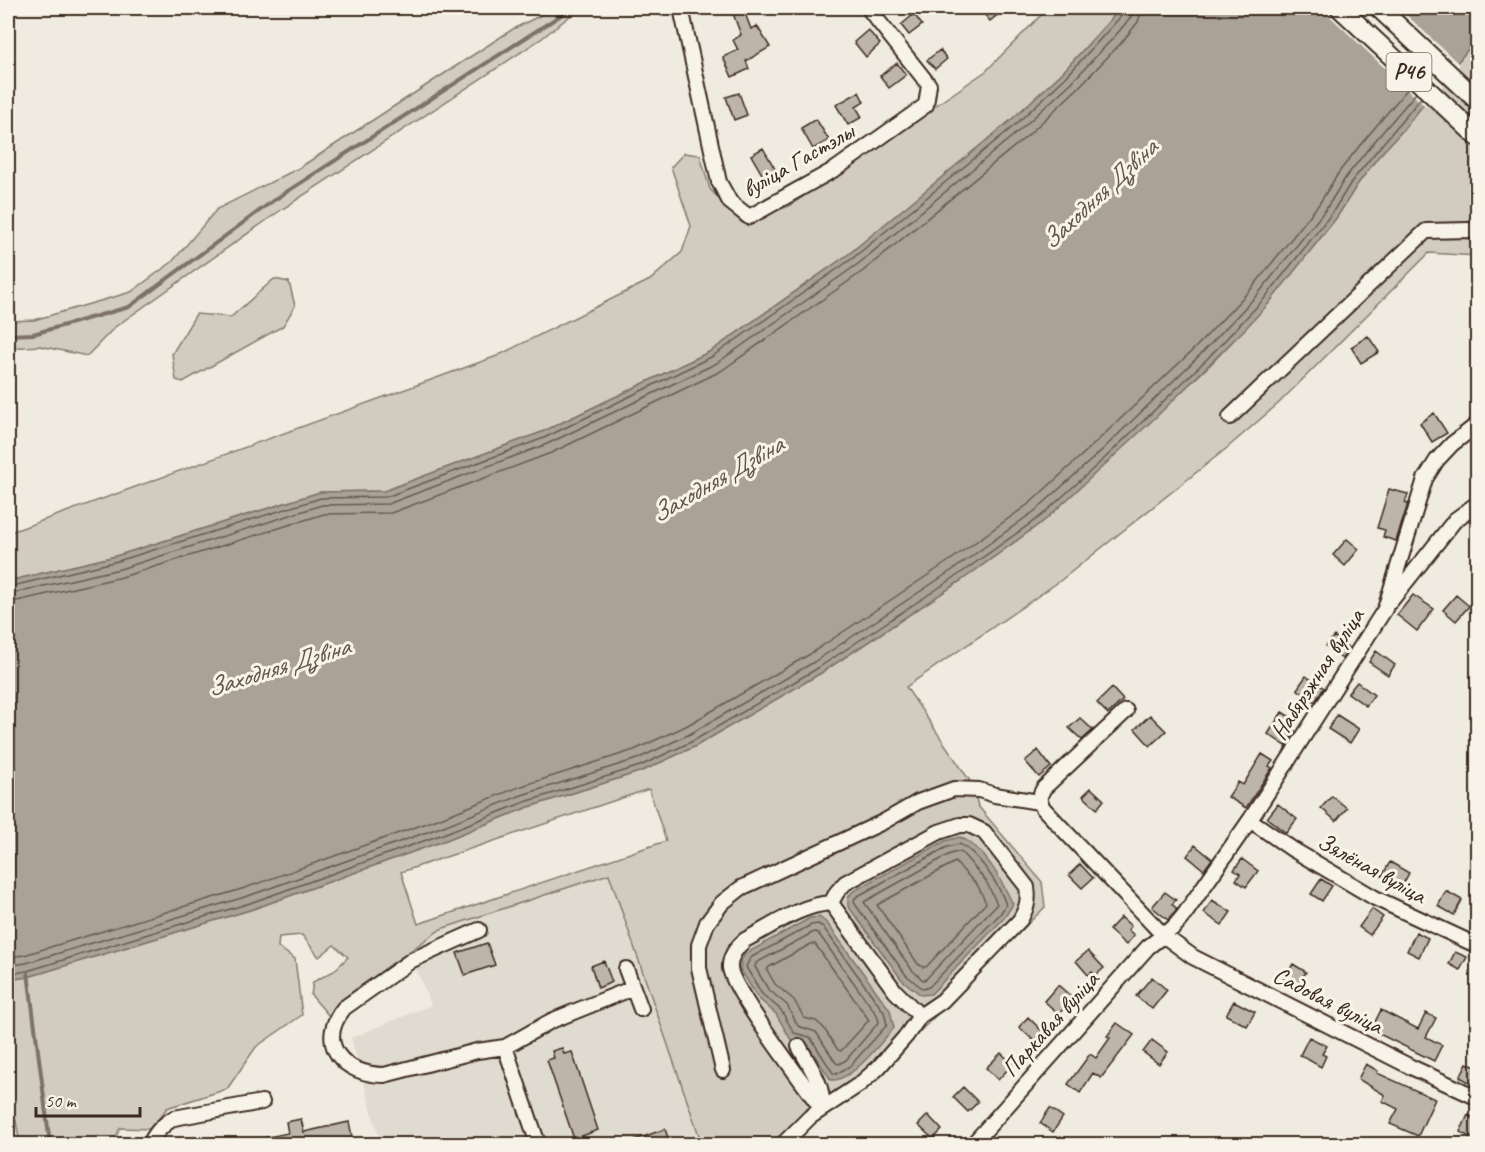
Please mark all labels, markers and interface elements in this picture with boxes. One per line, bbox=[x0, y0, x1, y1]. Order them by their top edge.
road number: Р46 bbox=[1386, 53, 1432, 91]
street label: вуліца Гастэлы bbox=[737, 115, 861, 204]
water label: Заходняя Дзвіна bbox=[1034, 130, 1166, 256]
water label: Заходняя Дзвіна bbox=[645, 426, 791, 530]
street label: Набярэжная вуліца bbox=[1263, 601, 1371, 745]
water label: Заходняя Дзвіна bbox=[203, 629, 356, 704]
street label: Зялёная вуліца bbox=[1312, 826, 1433, 911]
street label: Садовая вуліца bbox=[1268, 960, 1389, 1041]
street label: Паркавая вуліца bbox=[995, 964, 1106, 1083]
scale bar bbox=[36, 1080, 140, 1118]
text: 50 m bbox=[45, 1090, 78, 1112]

